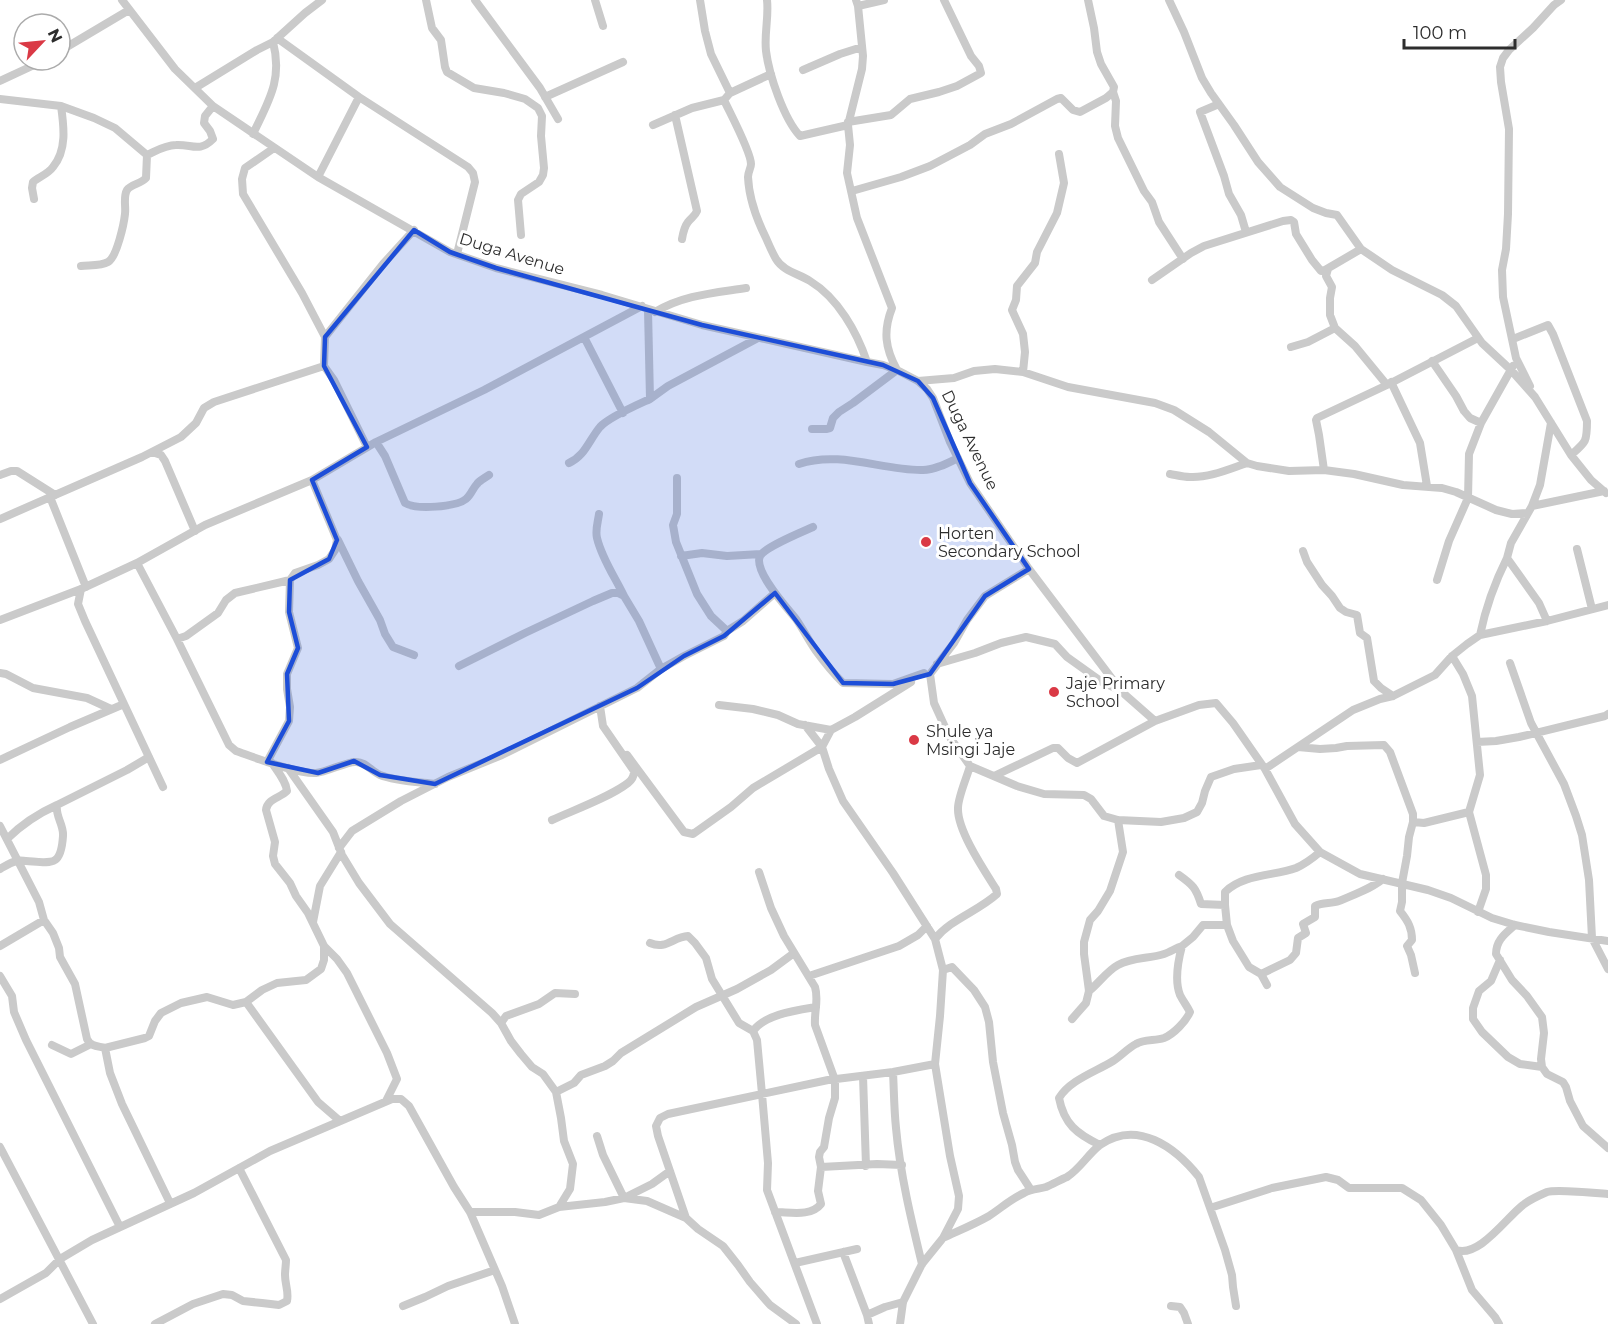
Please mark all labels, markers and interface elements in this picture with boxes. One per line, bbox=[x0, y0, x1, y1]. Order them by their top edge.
north arrow bbox=[12, 12, 72, 72]
scale bar bbox=[1404, 12, 1515, 50]
text: 100 m bbox=[1413, 22, 1467, 44]
text: N bbox=[44, 26, 66, 46]
street label: Duga Avenue bbox=[457, 229, 567, 279]
street label: Duga Avenue bbox=[938, 387, 1002, 493]
place label: Horten Secondary School bbox=[938, 524, 1081, 561]
marker: Horten Secondary School bbox=[919, 535, 933, 549]
place label: Jaje Primary School bbox=[1065, 674, 1165, 711]
marker: Jaje Primary School bbox=[1047, 685, 1061, 699]
place label: Shule ya Msingi Jaje bbox=[926, 722, 1015, 759]
marker: Shule ya Msingi Jaje bbox=[907, 733, 921, 747]

